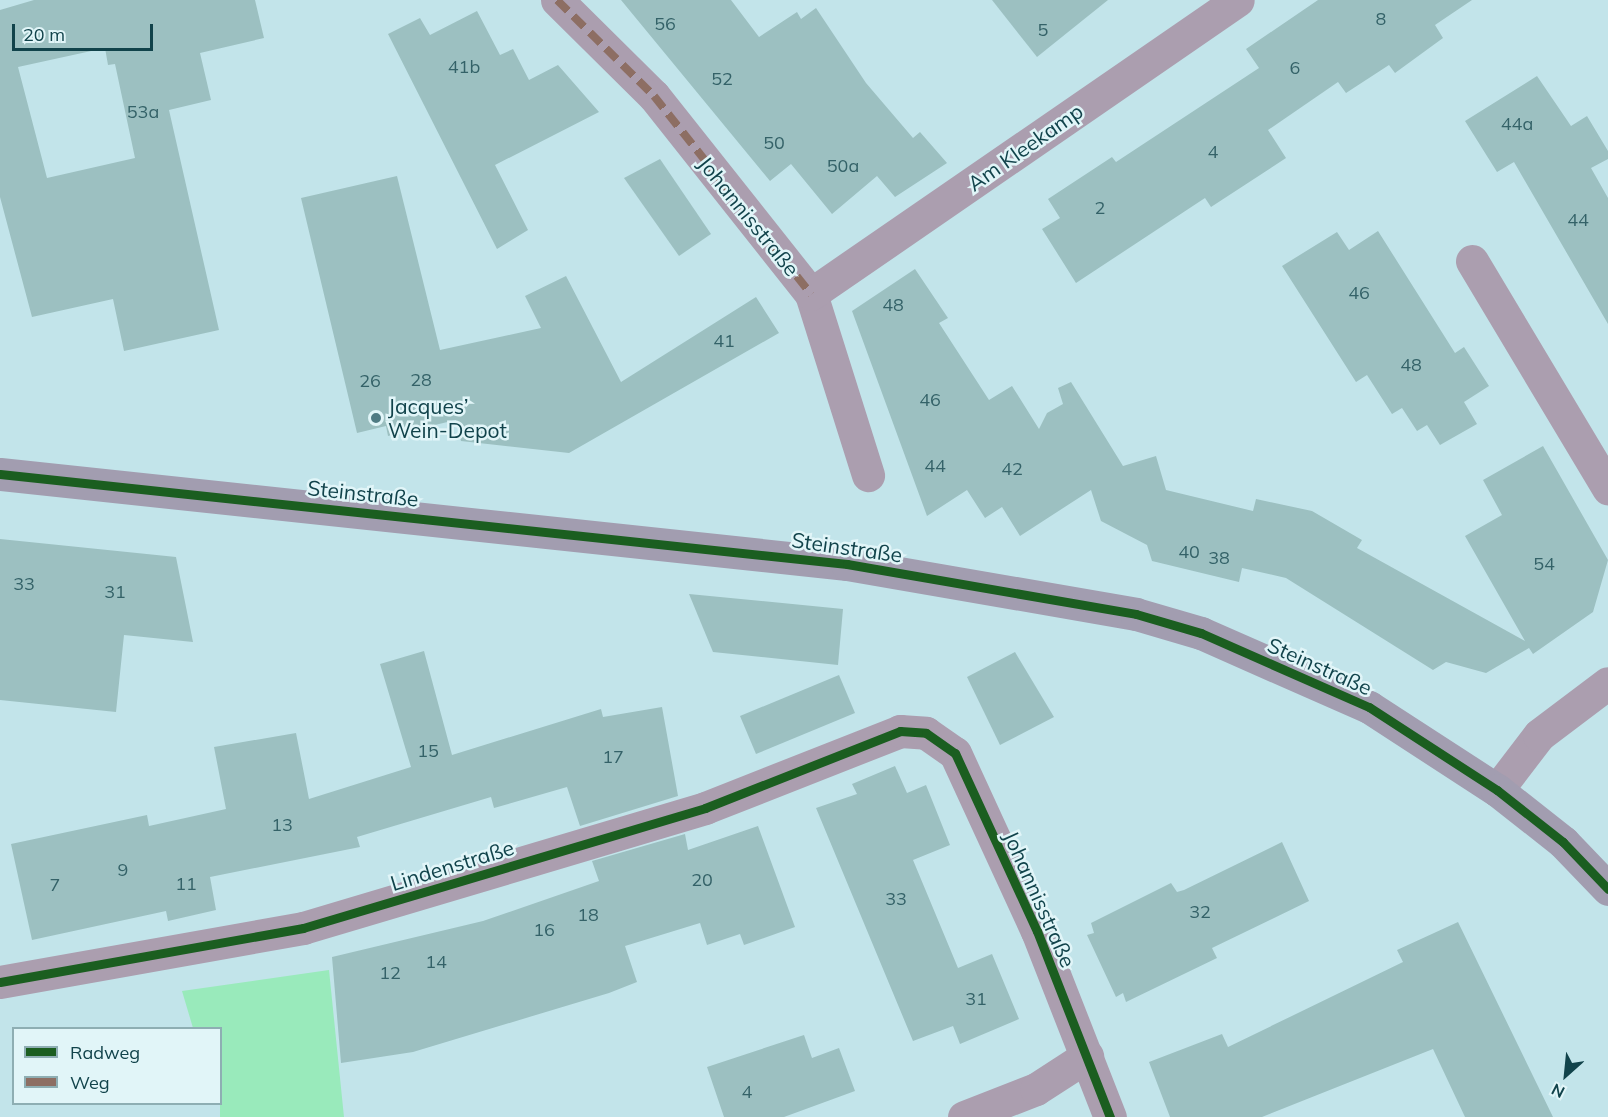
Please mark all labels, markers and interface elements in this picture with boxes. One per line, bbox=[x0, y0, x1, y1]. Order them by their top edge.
house number: 8 bbox=[1376, 8, 1386, 30]
scale bar bbox=[15, 12, 156, 50]
house number: 56 bbox=[654, 13, 676, 35]
house number: 5 bbox=[1038, 19, 1048, 41]
text: 20 m bbox=[23, 23, 65, 46]
house number: 41b bbox=[448, 56, 480, 78]
house number: 6 bbox=[1290, 57, 1300, 79]
house number: 52 bbox=[711, 68, 733, 90]
street label: Am Kleekamp bbox=[963, 98, 1087, 196]
house number: 53a bbox=[127, 101, 159, 123]
house number: 44a bbox=[1501, 113, 1533, 135]
house number: 50 bbox=[763, 132, 785, 154]
house number: 4 bbox=[1208, 141, 1218, 163]
street label: Johannisstraße bbox=[693, 151, 805, 281]
house number: 50a bbox=[827, 155, 859, 177]
house number: 2 bbox=[1095, 197, 1105, 219]
house number: 44 bbox=[1567, 209, 1589, 231]
house number: 46 bbox=[1348, 282, 1370, 304]
house number: 48 bbox=[882, 294, 904, 316]
house number: 41 bbox=[713, 330, 735, 352]
house number: 48 bbox=[1400, 354, 1422, 376]
house number: 28 bbox=[410, 369, 432, 391]
house number: 26 bbox=[359, 370, 381, 392]
house number: 46 bbox=[919, 389, 941, 411]
place label: Jacques’ Wein-Depot bbox=[388, 393, 507, 443]
marker: Jacques’ Wein-Depot bbox=[369, 411, 383, 425]
house number: 44 bbox=[924, 455, 946, 477]
house number: 42 bbox=[1001, 458, 1023, 480]
street label: Steinstraße bbox=[306, 475, 420, 511]
street label: Steinstraße bbox=[790, 527, 904, 567]
house number: 40 bbox=[1178, 541, 1200, 563]
house number: 38 bbox=[1208, 547, 1230, 569]
house number: 54 bbox=[1533, 553, 1555, 575]
house number: 33 bbox=[13, 573, 35, 595]
house number: 31 bbox=[104, 581, 126, 603]
street label: Steinstraße bbox=[1264, 632, 1376, 700]
house number: 15 bbox=[417, 740, 439, 762]
house number: 17 bbox=[602, 746, 624, 768]
house number: 13 bbox=[271, 814, 293, 836]
street label: Johannisstraße bbox=[999, 827, 1081, 971]
street label: Lindenstraße bbox=[387, 834, 517, 896]
house number: 9 bbox=[118, 859, 128, 881]
house number: 20 bbox=[691, 869, 713, 891]
house number: 11 bbox=[175, 873, 197, 895]
house number: 7 bbox=[50, 874, 60, 896]
house number: 33 bbox=[885, 888, 907, 910]
house number: 32 bbox=[1189, 901, 1211, 923]
house number: 18 bbox=[577, 904, 599, 926]
house number: 16 bbox=[533, 919, 555, 941]
house number: 14 bbox=[425, 951, 447, 973]
house number: 12 bbox=[379, 962, 401, 984]
house number: 31 bbox=[965, 988, 987, 1010]
legend bbox=[12, 1027, 222, 1105]
text: Radweg bbox=[70, 1041, 140, 1064]
north arrow bbox=[1536, 1045, 1596, 1105]
text: Weg bbox=[70, 1071, 110, 1094]
text: N bbox=[1548, 1079, 1568, 1103]
house number: 4 bbox=[742, 1081, 752, 1103]

